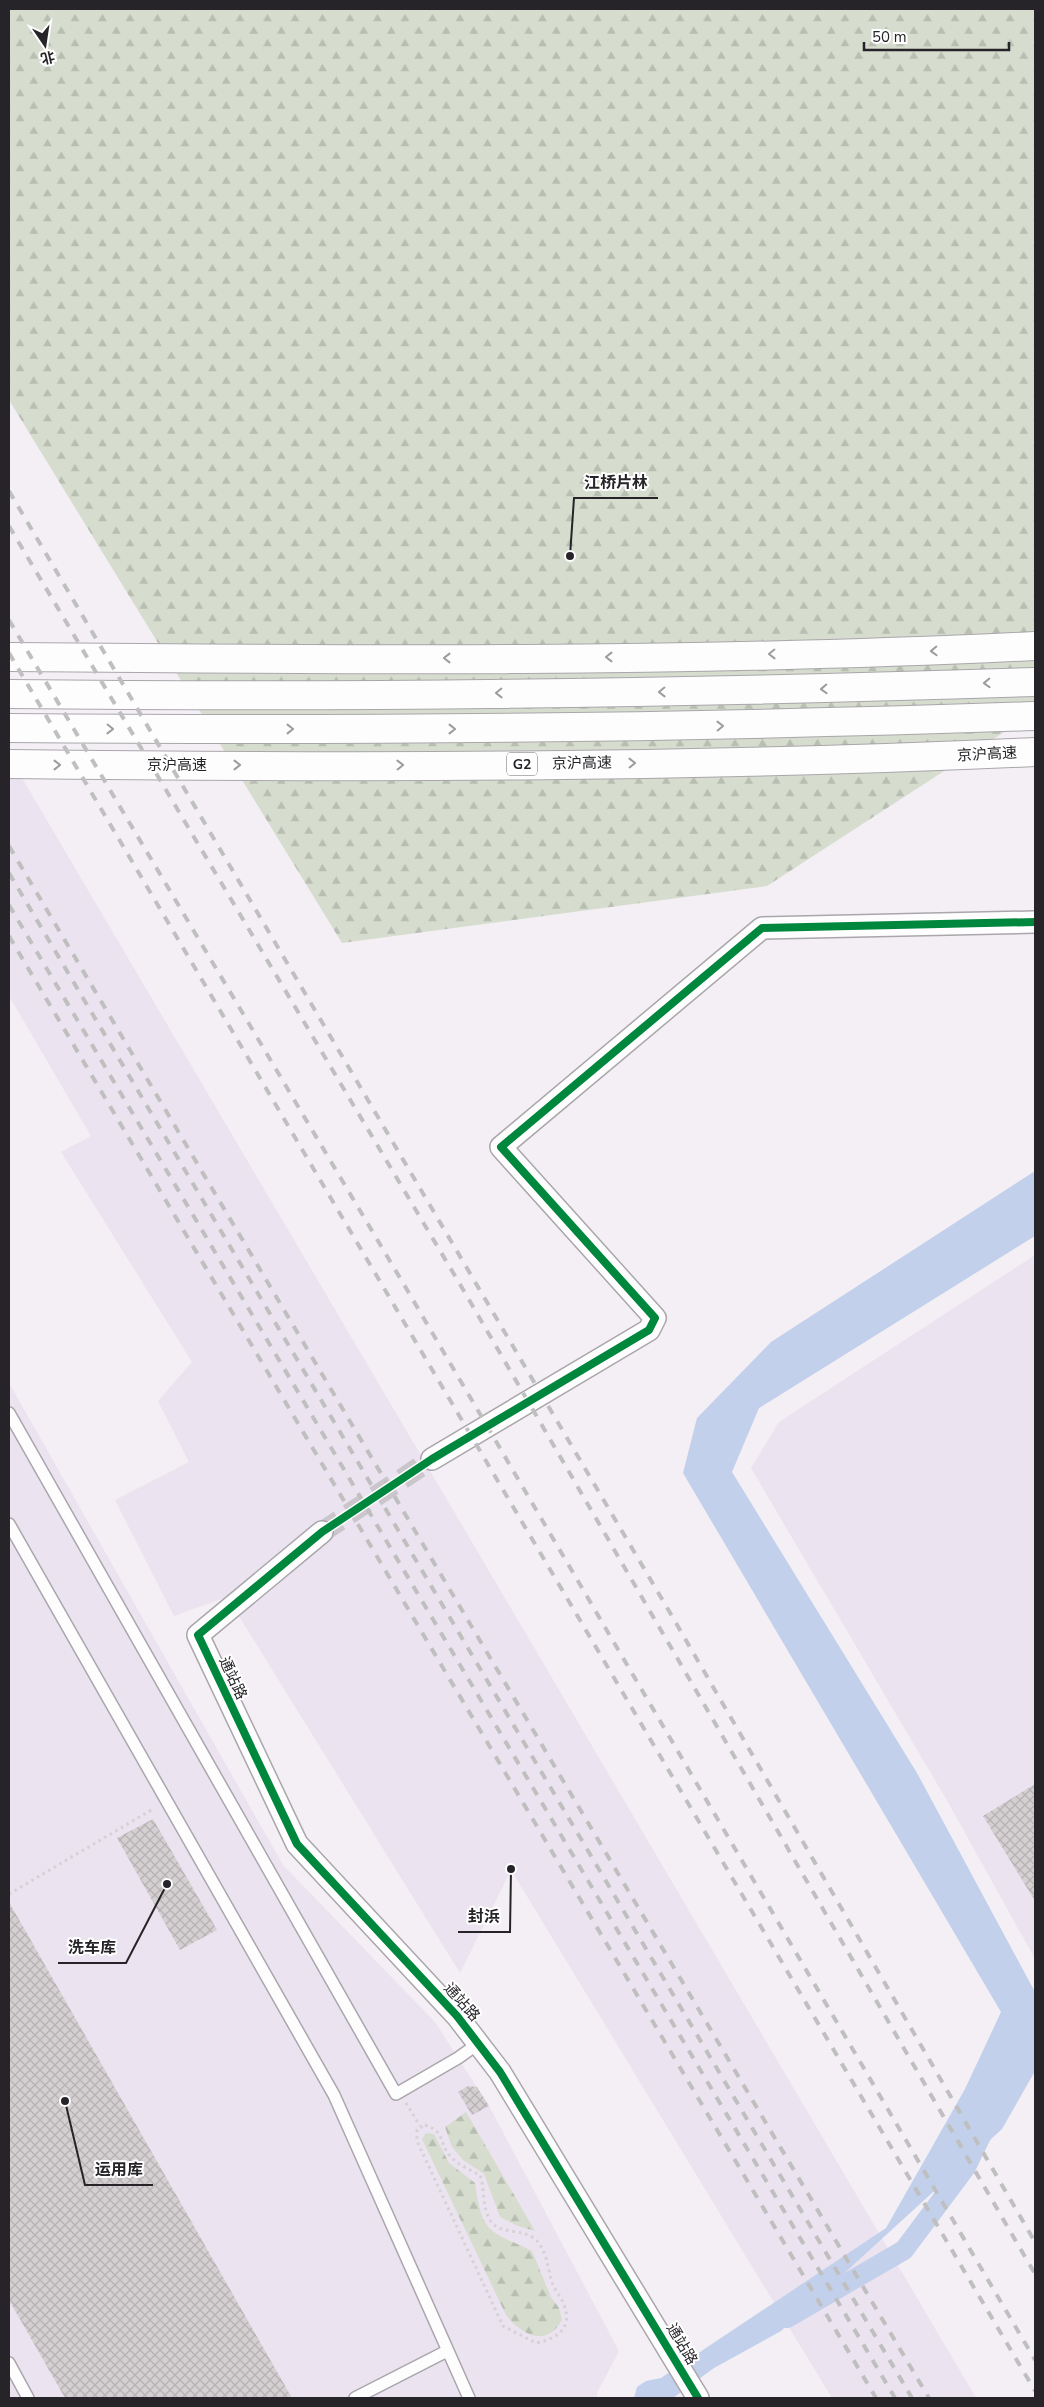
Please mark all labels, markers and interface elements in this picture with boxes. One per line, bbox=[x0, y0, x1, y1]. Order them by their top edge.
north arrow bbox=[20, 20, 70, 70]
scale bar bbox=[864, 20, 1009, 52]
text: 50 m bbox=[872, 27, 907, 47]
text: 北 bbox=[39, 46, 57, 68]
callout: 江桥片林 bbox=[574, 467, 658, 498]
text: 江桥片林 bbox=[584, 472, 648, 494]
one-way arrow bbox=[930, 646, 938, 656]
one-way arrow bbox=[767, 649, 775, 659]
one-way arrow bbox=[605, 652, 612, 662]
one-way arrow bbox=[442, 653, 450, 663]
one-way arrow bbox=[982, 678, 990, 689]
one-way arrow bbox=[820, 683, 828, 694]
one-way arrow bbox=[657, 687, 665, 697]
one-way arrow bbox=[495, 688, 503, 699]
one-way arrow bbox=[716, 721, 724, 731]
one-way arrow bbox=[106, 724, 114, 734]
one-way arrow bbox=[286, 724, 294, 734]
one-way arrow bbox=[449, 724, 457, 734]
street label: 京沪高速 bbox=[957, 742, 1017, 766]
road number: G2 bbox=[507, 752, 537, 776]
street label: 京沪高速 bbox=[552, 752, 612, 774]
street label: 京沪高速 bbox=[147, 755, 207, 775]
one-way arrow bbox=[629, 758, 637, 768]
one-way arrow bbox=[54, 760, 62, 770]
one-way arrow bbox=[234, 760, 242, 770]
one-way arrow bbox=[396, 760, 404, 770]
street label: 通站路 bbox=[214, 1653, 252, 1703]
callout: 封浜 bbox=[458, 1901, 510, 1932]
text: 封浜 bbox=[468, 1906, 500, 1928]
callout: 洗车库 bbox=[58, 1932, 126, 1963]
text: 洗车库 bbox=[68, 1937, 116, 1959]
street label: 通站路 bbox=[440, 1979, 484, 2025]
callout: 运用库 bbox=[85, 2154, 153, 2185]
text: 运用库 bbox=[95, 2159, 143, 2181]
street label: 通站路 bbox=[662, 2320, 702, 2368]

